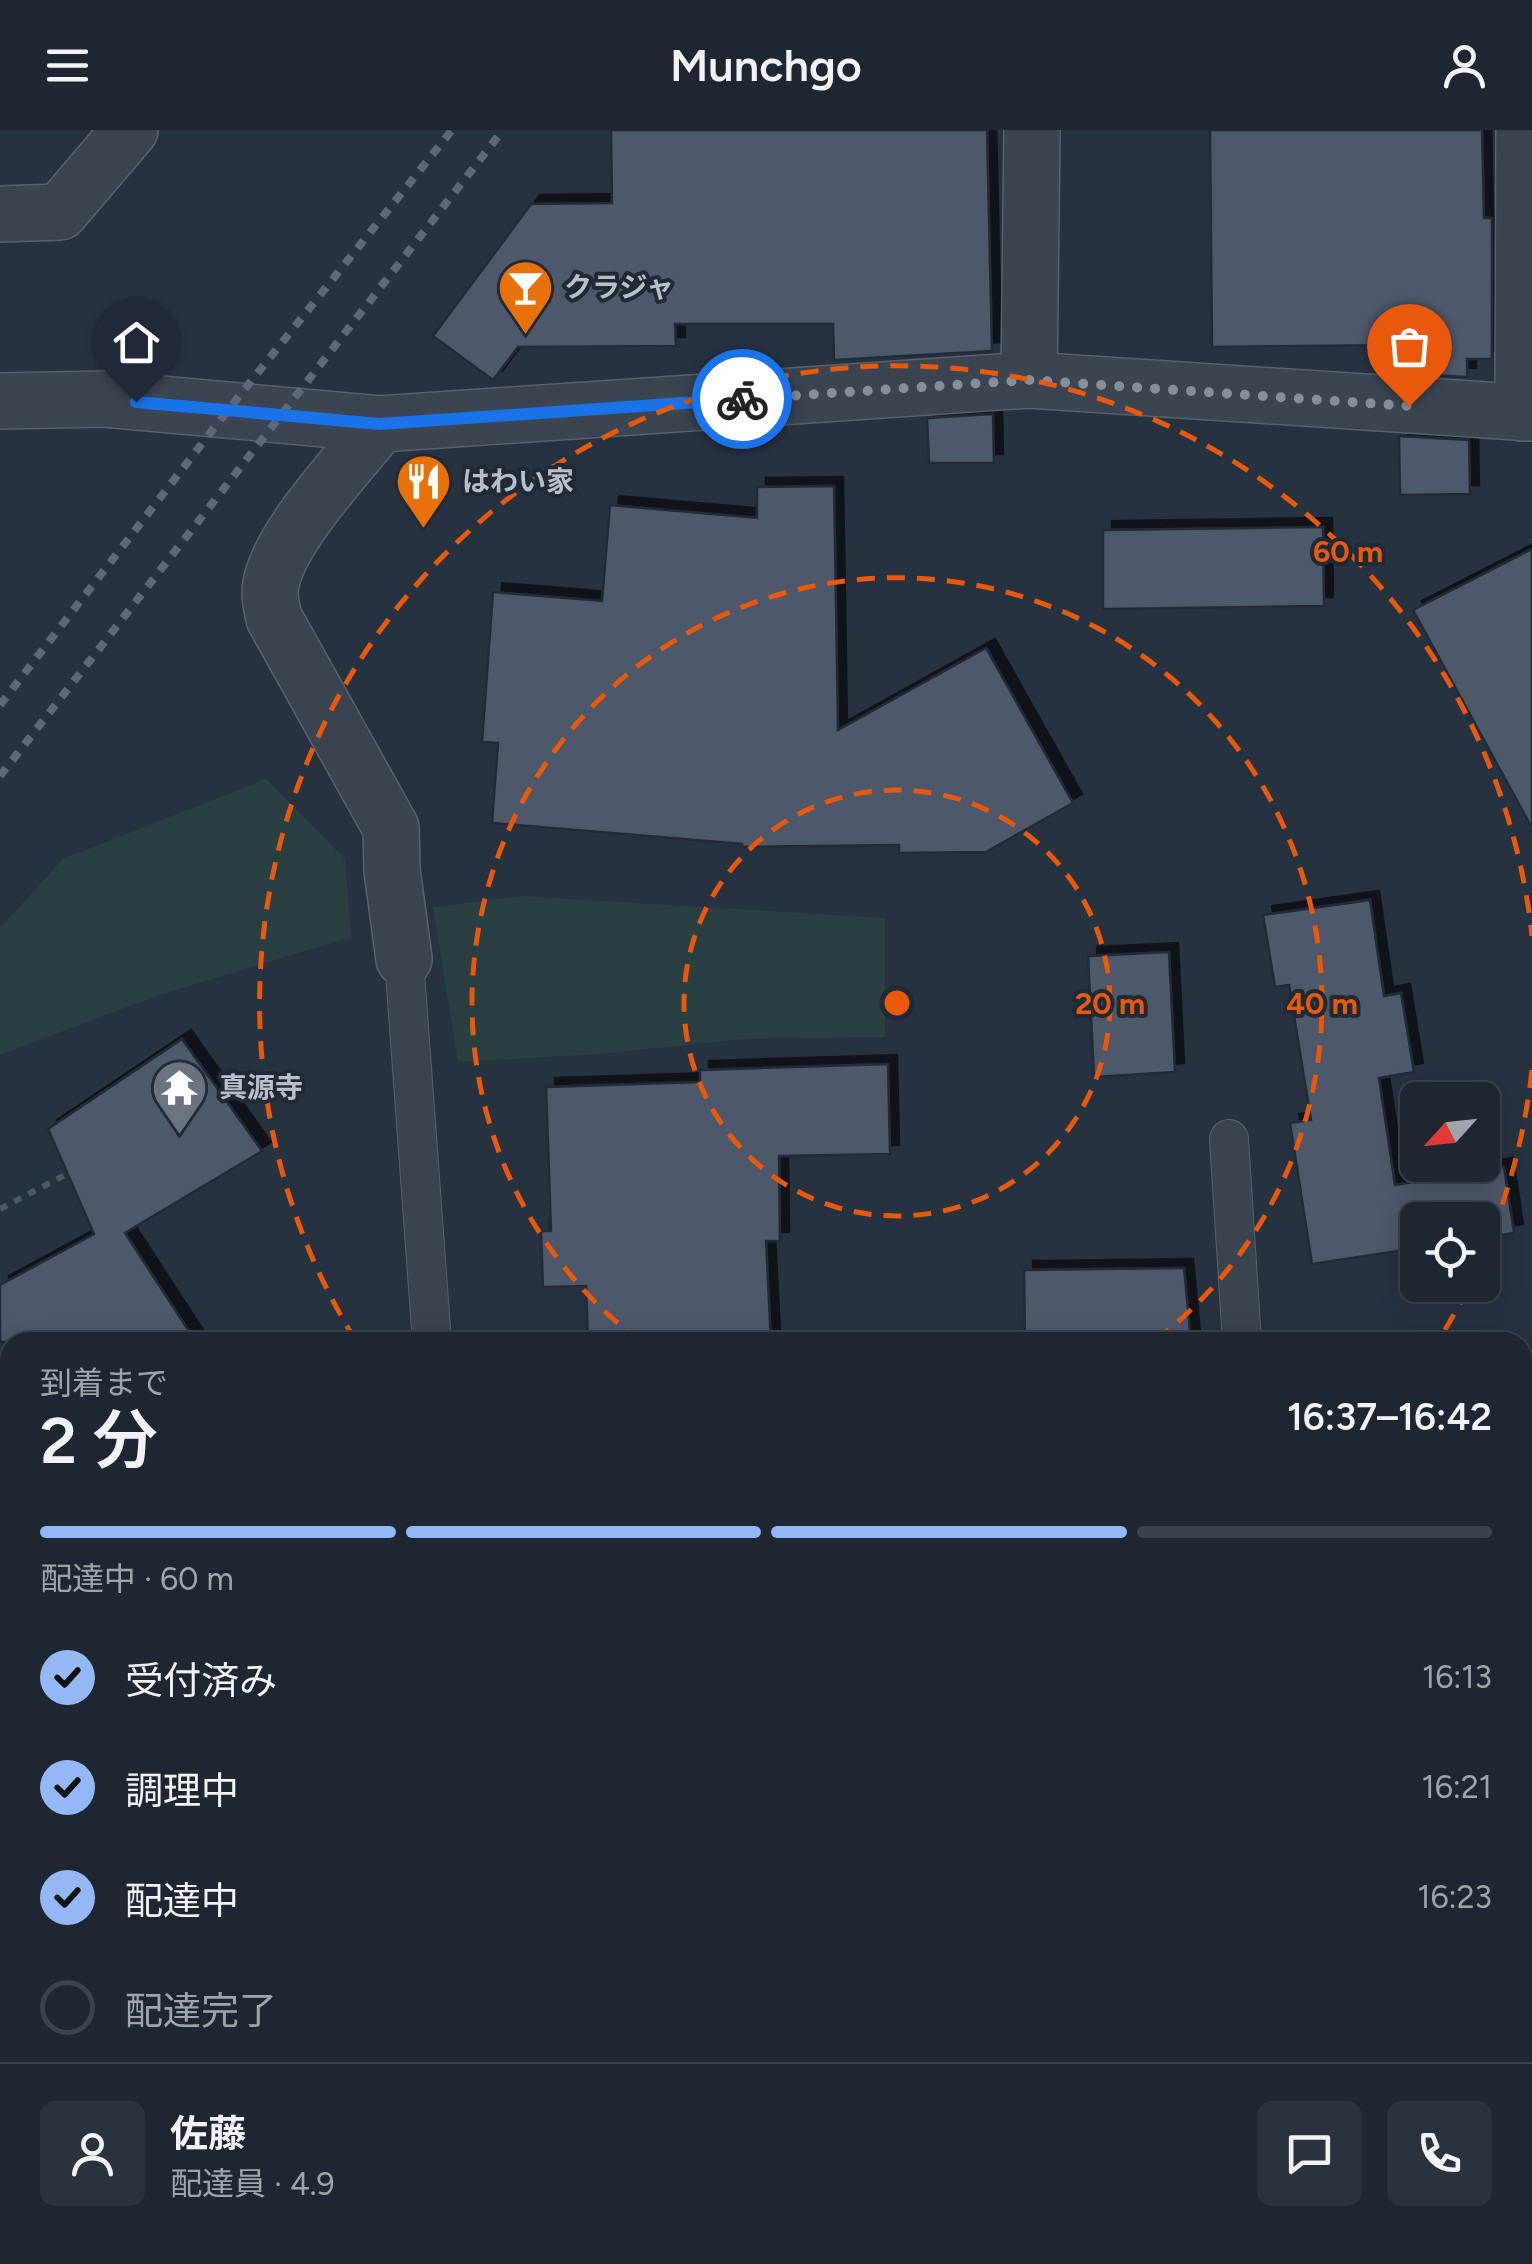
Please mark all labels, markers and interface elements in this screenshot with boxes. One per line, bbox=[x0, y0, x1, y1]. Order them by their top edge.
icon: menu bbox=[40, 38, 95, 93]
text: Munchgo bbox=[670, 38, 862, 92]
icon: person bbox=[1437, 38, 1492, 93]
bar icon: クラジャ bbox=[495, 257, 555, 336]
place label: クラジャ bbox=[564, 270, 674, 304]
pin bbox=[94, 300, 179, 403]
pin bbox=[1367, 304, 1452, 407]
icon: home bbox=[109, 315, 164, 370]
icon: bag bbox=[1382, 319, 1437, 374]
courier bbox=[692, 349, 792, 449]
icon: bike bbox=[715, 372, 770, 427]
restaurant icon: はわい家 bbox=[393, 451, 453, 530]
place label: はわい家 bbox=[462, 464, 574, 498]
text: 60 m bbox=[1313, 533, 1383, 570]
centre of rings bbox=[879, 985, 915, 1021]
text: 20 m bbox=[1075, 985, 1145, 1022]
text: 40 m bbox=[1286, 985, 1358, 1022]
temple icon: 真源寺 bbox=[150, 1057, 210, 1136]
place label: 真源寺 bbox=[219, 1070, 303, 1104]
north arrow bbox=[1400, 1082, 1500, 1182]
map controls bbox=[1400, 1082, 1500, 1302]
button: locate bbox=[1400, 1202, 1500, 1302]
text: 到着まで bbox=[40, 1364, 168, 1402]
text: 16:37–16:42 bbox=[1287, 1394, 1492, 1440]
text: 2 分 bbox=[40, 1401, 158, 1479]
text: 配達中 · 60 m bbox=[40, 1560, 234, 1598]
icon: check bbox=[40, 1650, 95, 1705]
text: 受付済み bbox=[125, 1658, 277, 1704]
text: 16:13 bbox=[1422, 1658, 1492, 1696]
icon: check bbox=[40, 1760, 95, 1815]
text: 調理中 bbox=[125, 1768, 239, 1814]
text: 16:21 bbox=[1421, 1768, 1492, 1806]
icon: check bbox=[40, 1870, 95, 1925]
text: 配達中 bbox=[125, 1878, 239, 1924]
text: 16:23 bbox=[1417, 1878, 1492, 1916]
text: 配達完了 bbox=[125, 1988, 277, 2034]
button: person bbox=[40, 2101, 145, 2206]
button: chat bbox=[1257, 2101, 1362, 2206]
button: phone bbox=[1387, 2101, 1492, 2206]
text: 佐藤 bbox=[170, 2111, 246, 2157]
text: 配達員 · 4.9 bbox=[170, 2165, 335, 2203]

